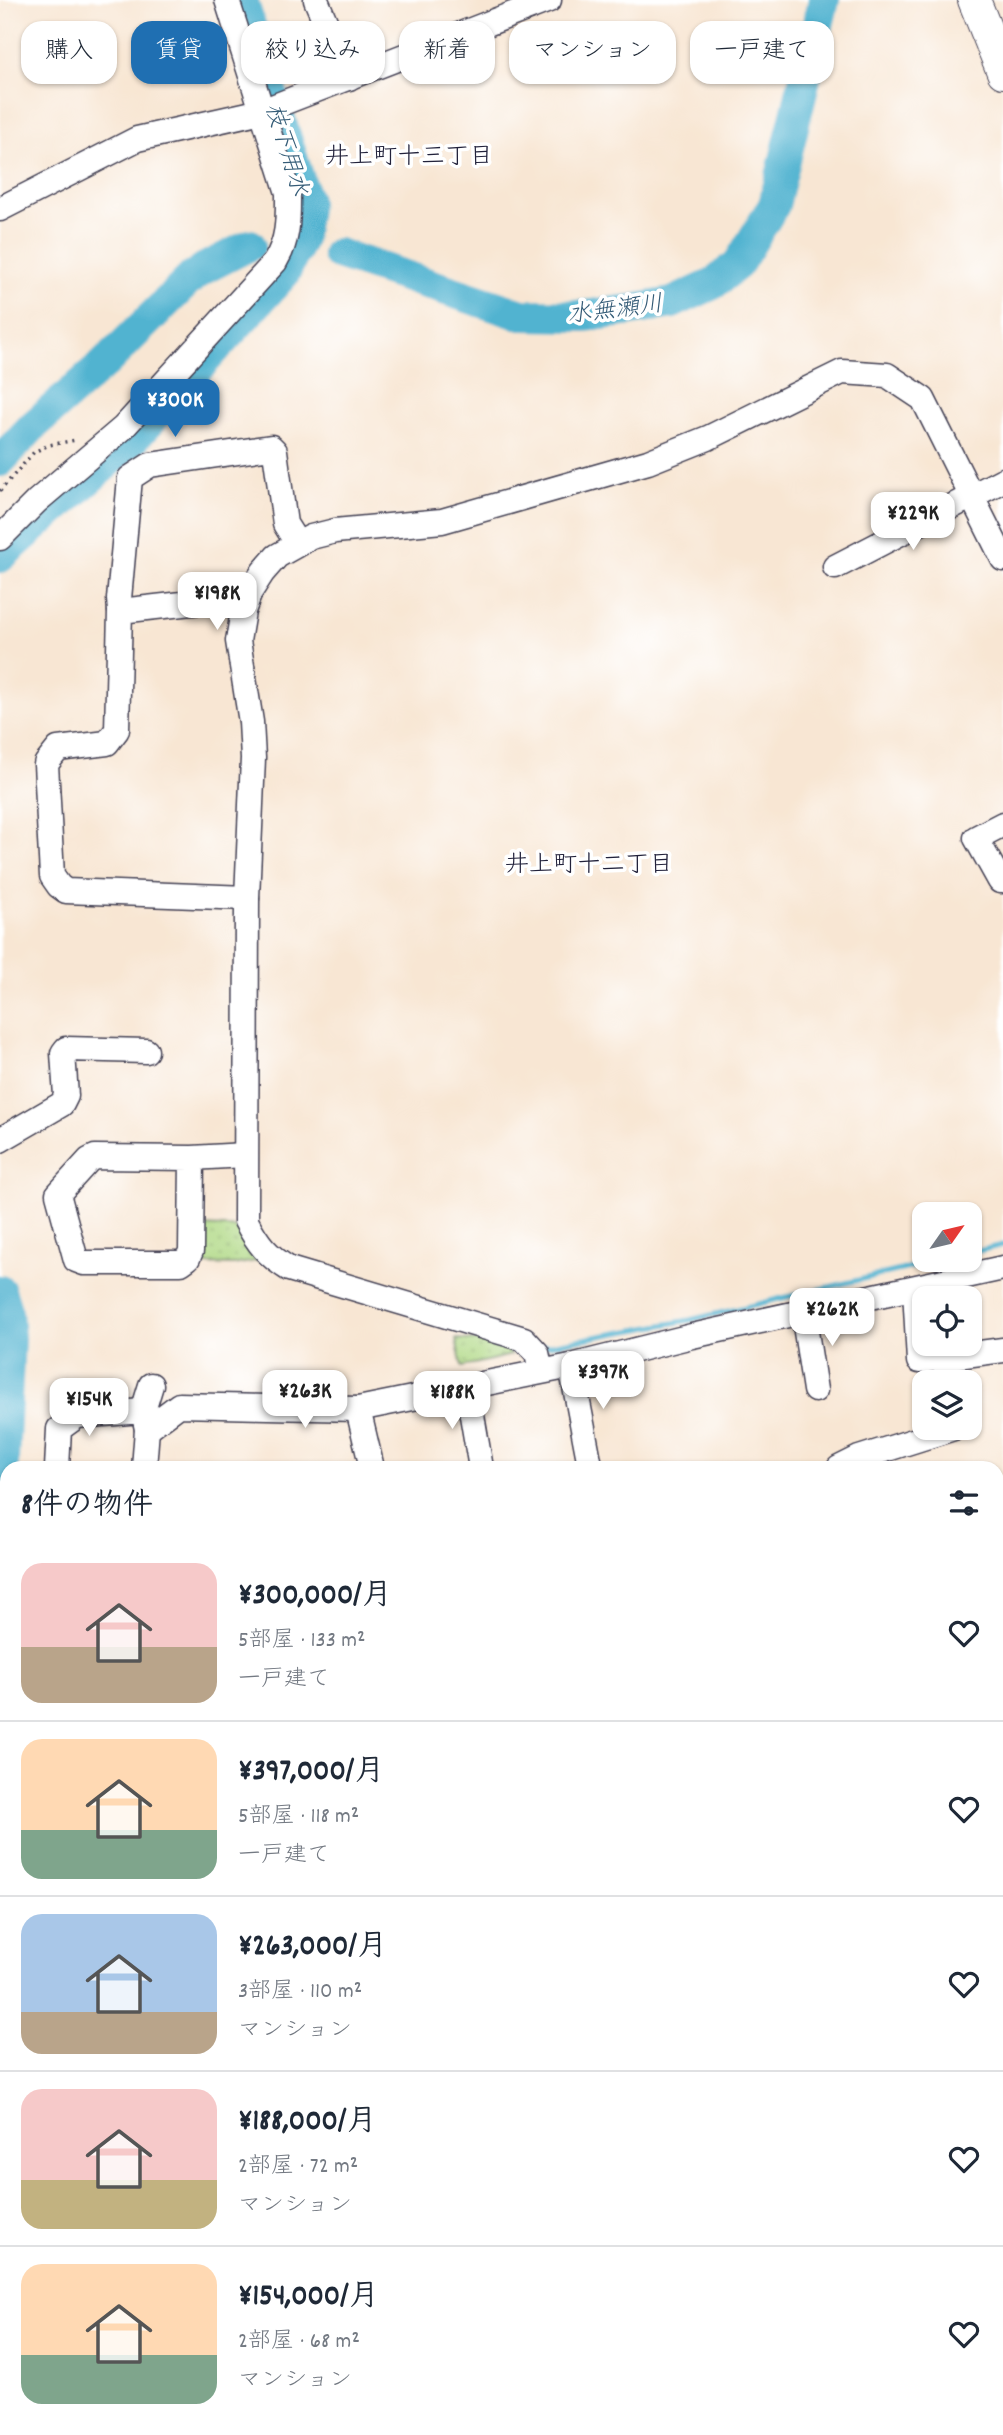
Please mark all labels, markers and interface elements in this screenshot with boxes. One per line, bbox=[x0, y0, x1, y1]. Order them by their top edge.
chip: 購入 bbox=[21, 21, 117, 84]
chip: 賃貸 bbox=[131, 21, 227, 84]
chip: 絞り込み bbox=[241, 21, 385, 84]
chip: 新着 bbox=[399, 21, 495, 84]
chip: マンション bbox=[509, 21, 676, 84]
chip: 一戸建て bbox=[690, 21, 834, 84]
water label: 枝下用水 bbox=[255, 99, 315, 201]
district label: 井上町十三丁目 bbox=[325, 141, 493, 175]
water label: 水無瀬川 bbox=[566, 288, 665, 334]
pin: ¥300K bbox=[126, 380, 224, 439]
text: ¥300K bbox=[146, 385, 204, 418]
pin: ¥229K bbox=[864, 492, 962, 552]
text: ¥229K bbox=[887, 498, 939, 531]
pin: ¥198K bbox=[168, 572, 266, 632]
text: ¥198K bbox=[194, 578, 240, 611]
district label: 井上町十二丁目 bbox=[505, 849, 673, 883]
north arrow bbox=[912, 1202, 982, 1272]
map controls bbox=[912, 1202, 982, 1440]
button: locate bbox=[912, 1286, 982, 1356]
pin: ¥262K bbox=[783, 1288, 881, 1348]
text: ¥262K bbox=[805, 1294, 859, 1327]
pin: ¥397K bbox=[554, 1352, 652, 1411]
text: ¥397K bbox=[577, 1357, 629, 1390]
pin: ¥263K bbox=[256, 1370, 354, 1430]
button: layers bbox=[912, 1370, 982, 1440]
pin: ¥188K bbox=[403, 1372, 501, 1431]
text: ¥263K bbox=[278, 1376, 332, 1409]
text: ¥188K bbox=[429, 1377, 475, 1410]
pin: ¥154K bbox=[40, 1378, 138, 1438]
text: ¥154K bbox=[66, 1384, 113, 1417]
icon: filters bbox=[945, 1484, 983, 1522]
text: 8件の物件 bbox=[21, 1486, 153, 1529]
text: ¥300,000/月 bbox=[238, 1576, 392, 1619]
icon: home bbox=[77, 1591, 161, 1675]
icon: heart bbox=[945, 1614, 983, 1652]
text: 5部屋 · 133 m² bbox=[238, 1625, 365, 1658]
text: 一戸建て bbox=[238, 1664, 330, 1697]
text: ¥397,000/月 bbox=[238, 1752, 384, 1795]
icon: home bbox=[77, 1767, 161, 1851]
icon: heart bbox=[945, 1790, 983, 1828]
text: 5部屋 · 118 m² bbox=[238, 1801, 359, 1834]
text: 一戸建て bbox=[238, 1840, 330, 1873]
text: ¥263,000/月 bbox=[238, 1927, 387, 1970]
icon: home bbox=[77, 1942, 161, 2026]
icon: heart bbox=[945, 1965, 983, 2003]
text: 3部屋 · 110 m² bbox=[238, 1976, 362, 2009]
text: マンション bbox=[238, 2015, 352, 2048]
text: ¥188,000/月 bbox=[238, 2102, 376, 2145]
icon: home bbox=[77, 2117, 161, 2201]
icon: heart bbox=[945, 2140, 983, 2178]
text: 2部屋 · 72 m² bbox=[238, 2151, 358, 2184]
text: マンション bbox=[238, 2190, 352, 2223]
text: ¥154,000/月 bbox=[238, 2277, 379, 2320]
icon: home bbox=[77, 2292, 161, 2376]
icon: heart bbox=[945, 2315, 983, 2353]
text: 2部屋 · 68 m² bbox=[238, 2326, 360, 2359]
text: マンション bbox=[238, 2365, 352, 2398]

